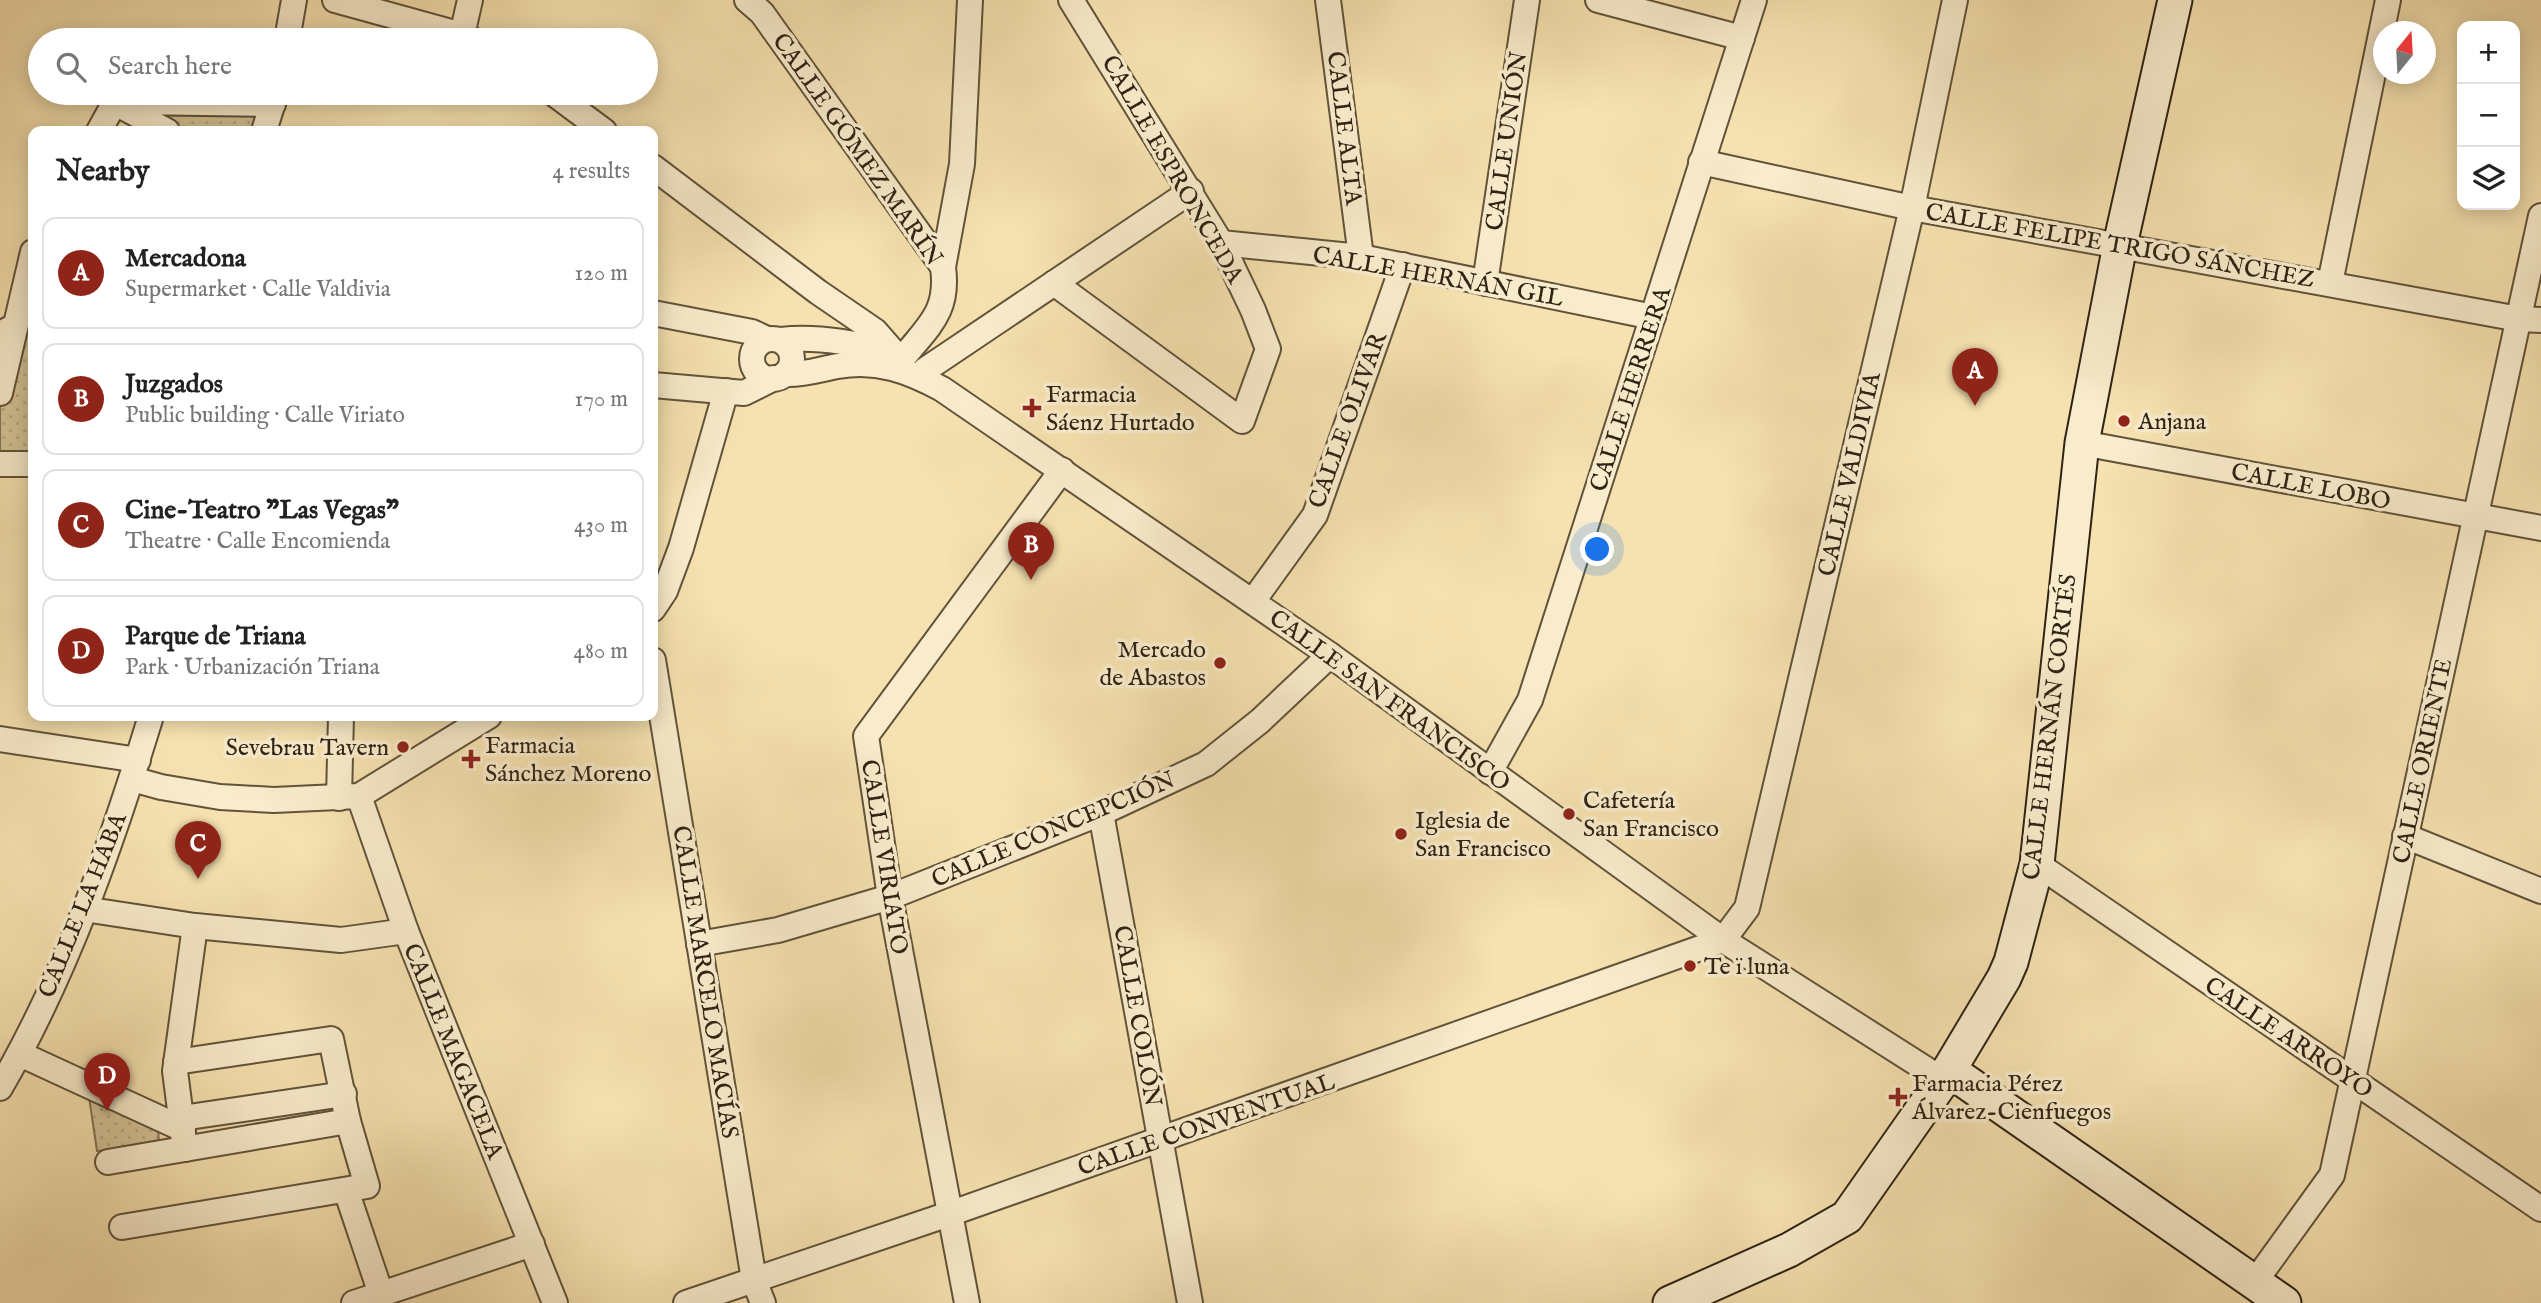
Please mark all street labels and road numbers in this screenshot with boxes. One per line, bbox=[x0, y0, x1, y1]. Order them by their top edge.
street label: CALLE GÓMEZ MARÍN bbox=[765, 27, 949, 273]
street label: CALLE UNIÓN bbox=[1480, 49, 1535, 233]
street label: CALLE ESPRONCEDA bbox=[1094, 50, 1250, 290]
street label: CALLE ALTA bbox=[1319, 50, 1368, 208]
street label: CALLE FELIPE TRIGO SÁNCHEZ bbox=[1923, 197, 2317, 296]
street label: CALLE HERNÁN GIL bbox=[1310, 240, 1566, 315]
street label: CALLE HERRERA bbox=[1584, 282, 1679, 496]
street label: CALLE OLIVAR bbox=[1302, 327, 1395, 513]
street label: CALLE VALDIVIA bbox=[1812, 368, 1889, 579]
street label: CALLE LOBO bbox=[2228, 457, 2393, 518]
street label: CALLE HERNÁN CORTÉS bbox=[2016, 572, 2085, 882]
street label: CALLE SAN FRANCISCO bbox=[1262, 603, 1516, 799]
street label: CALLE ORIENTE bbox=[2387, 656, 2460, 867]
street label: CALLE VIRIATO bbox=[853, 758, 914, 957]
street label: CALLE CONCEPCIÓN bbox=[927, 765, 1180, 896]
street label: CALLE LA HABA bbox=[32, 808, 135, 1003]
street label: CALLE MARCELO MACÍAS bbox=[664, 824, 745, 1141]
street label: CALLE COLÓN bbox=[1105, 923, 1168, 1109]
street label: CALLE MAGACELA bbox=[395, 939, 510, 1165]
street label: CALLE ARROYO bbox=[2198, 970, 2378, 1106]
street label: CALLE CONVENTUAL bbox=[1074, 1067, 1340, 1184]

